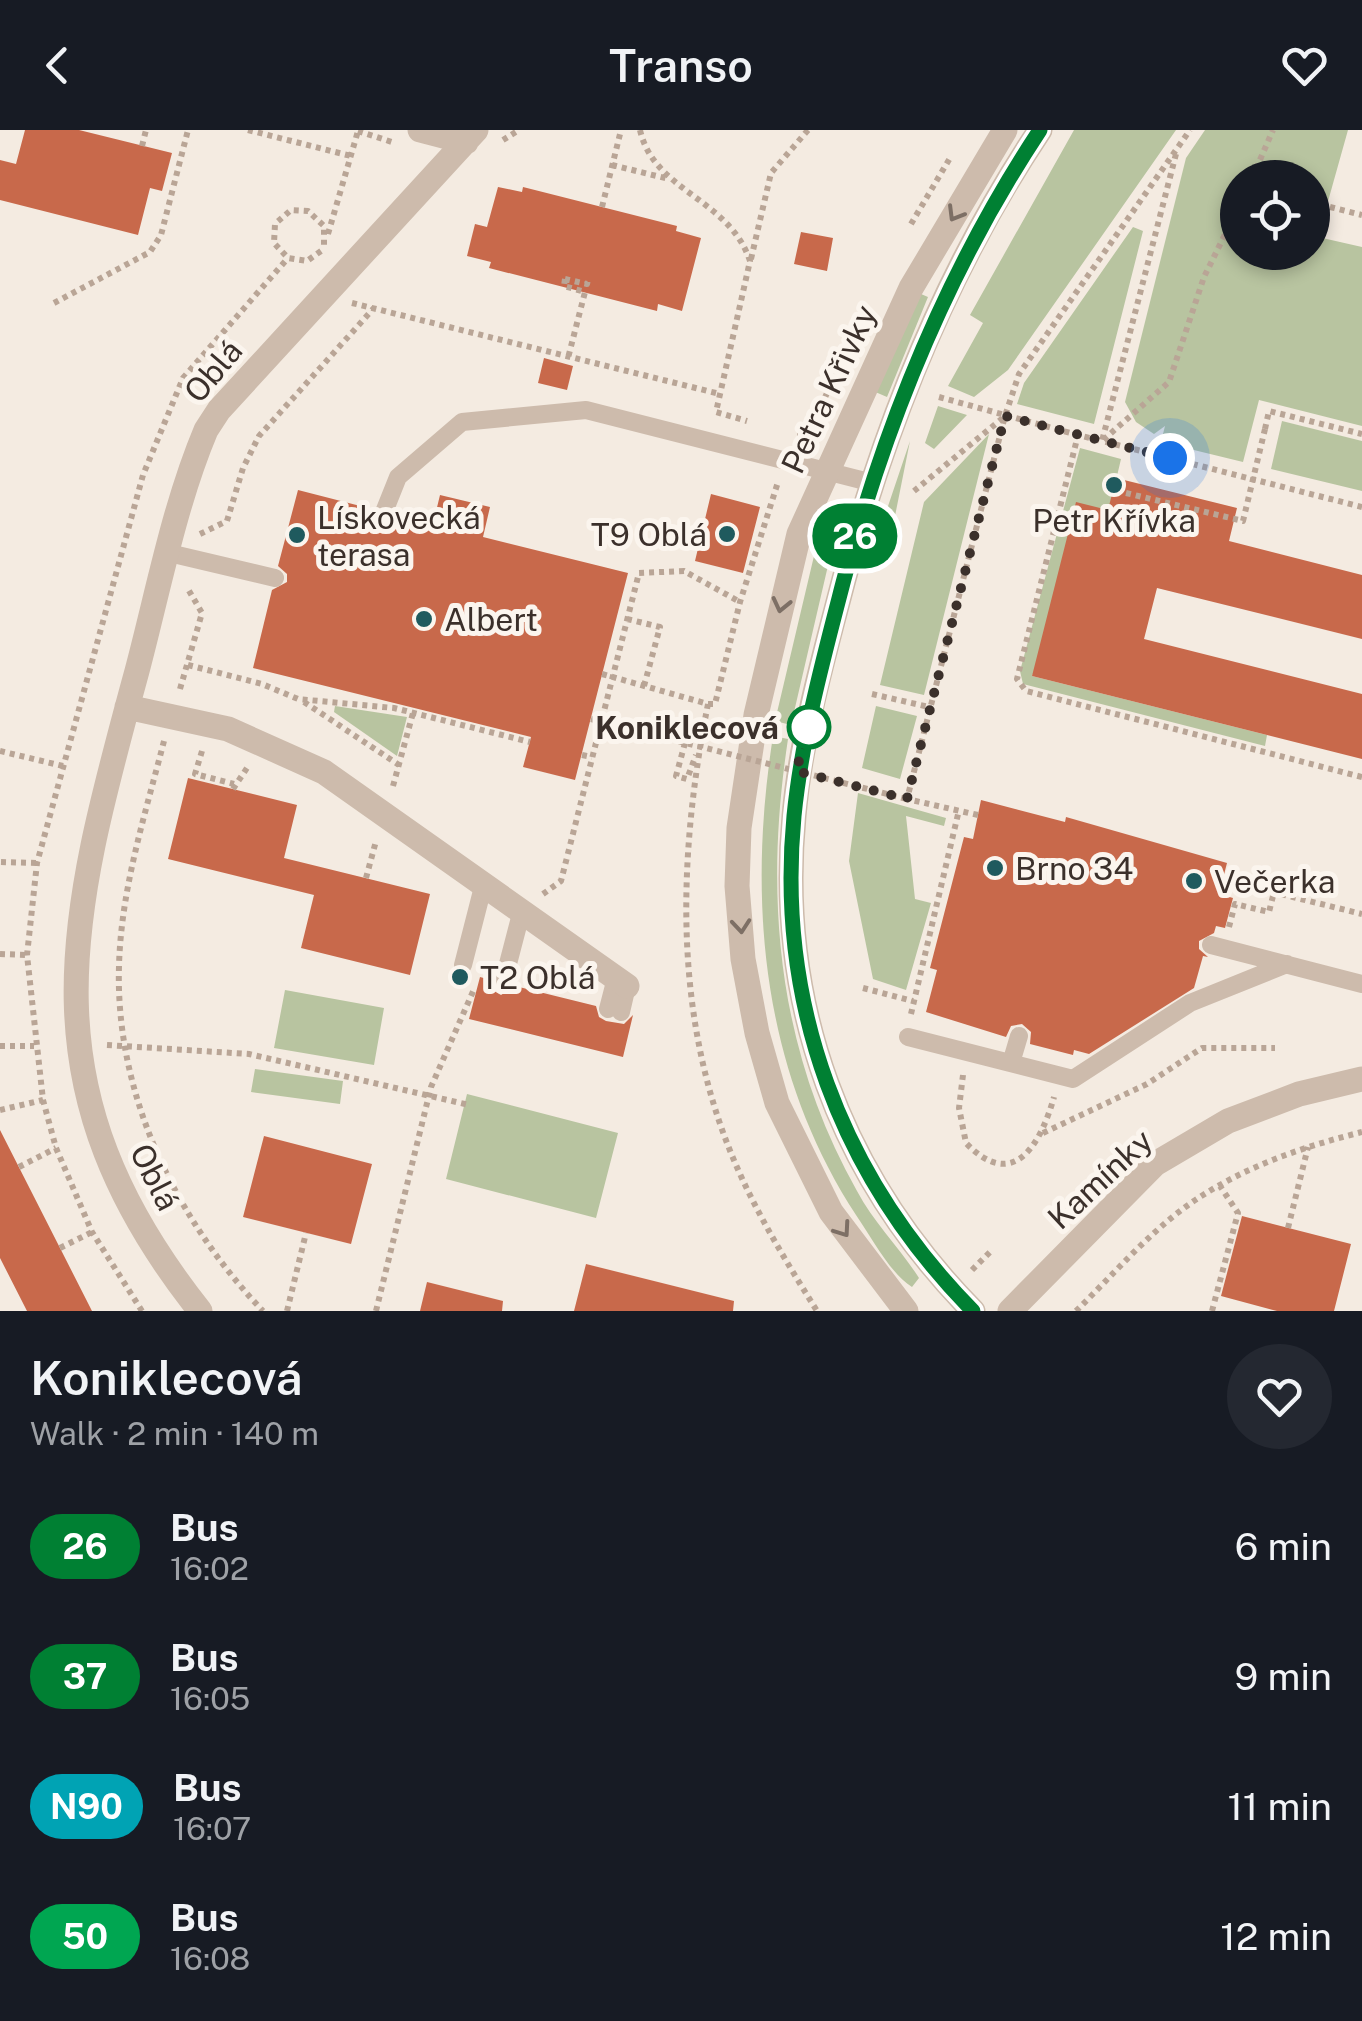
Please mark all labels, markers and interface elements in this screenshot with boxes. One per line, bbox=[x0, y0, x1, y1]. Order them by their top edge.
icon: back bbox=[30, 38, 85, 93]
icon: heart bbox=[1277, 38, 1332, 93]
text: Transo bbox=[609, 39, 753, 92]
map controls bbox=[1220, 160, 1330, 270]
button: locate bbox=[1220, 160, 1330, 270]
one-way arrow bbox=[948, 203, 967, 221]
street label: Petra Křivky bbox=[774, 299, 884, 479]
street label: Oblá bbox=[176, 332, 250, 410]
your location bbox=[1145, 433, 1195, 483]
marker: Petr Křívka bbox=[1103, 474, 1125, 496]
place label: Lískovecká terasa bbox=[317, 499, 481, 573]
place label: Petr Křívka bbox=[1032, 502, 1196, 539]
line badge: 26 bbox=[810, 504, 900, 568]
place label: T9 Oblá bbox=[591, 516, 707, 553]
text: 26 bbox=[832, 516, 878, 557]
marker: T9 Oblá bbox=[716, 523, 738, 545]
marker: Lískovecká terasa bbox=[286, 524, 308, 546]
one-way arrow bbox=[772, 596, 793, 613]
place label: Albert bbox=[444, 601, 538, 638]
marker: Albert bbox=[413, 608, 435, 630]
marker: Koniklecová bbox=[788, 706, 830, 748]
place label: Koniklecová bbox=[595, 709, 779, 746]
place label: Brno 34 bbox=[1015, 850, 1133, 887]
marker: Brno 34 bbox=[984, 857, 1006, 879]
place label: Večerka bbox=[1214, 863, 1335, 900]
marker: Večerka bbox=[1183, 870, 1205, 892]
one-way arrow bbox=[729, 918, 751, 934]
place label: T2 Oblá bbox=[480, 959, 595, 996]
marker: T2 Oblá bbox=[449, 966, 471, 988]
street label: Kamínky bbox=[1040, 1122, 1160, 1236]
street label: Oblá bbox=[123, 1138, 187, 1216]
one-way arrow bbox=[831, 1219, 849, 1237]
button: heart bbox=[1227, 1344, 1332, 1449]
text: Koniklecová bbox=[30, 1349, 303, 1406]
text: Walk · 2 min · 140 m bbox=[30, 1415, 319, 1452]
text: Bus bbox=[170, 1505, 239, 1550]
text: 6 min bbox=[1235, 1524, 1332, 1569]
text: 26 bbox=[62, 1526, 108, 1567]
text: 16:02 bbox=[170, 1550, 249, 1587]
text: Bus bbox=[170, 1635, 239, 1680]
text: 9 min bbox=[1235, 1654, 1332, 1699]
text: 37 bbox=[63, 1656, 107, 1697]
text: 16:05 bbox=[170, 1680, 250, 1717]
text: Bus bbox=[173, 1765, 242, 1810]
text: 11 min bbox=[1227, 1784, 1332, 1829]
text: N90 bbox=[50, 1786, 123, 1827]
text: 16:07 bbox=[173, 1810, 251, 1847]
text: Bus bbox=[170, 1895, 239, 1940]
text: 12 min bbox=[1220, 1914, 1332, 1959]
text: 50 bbox=[62, 1916, 108, 1957]
text: 16:08 bbox=[170, 1940, 250, 1977]

